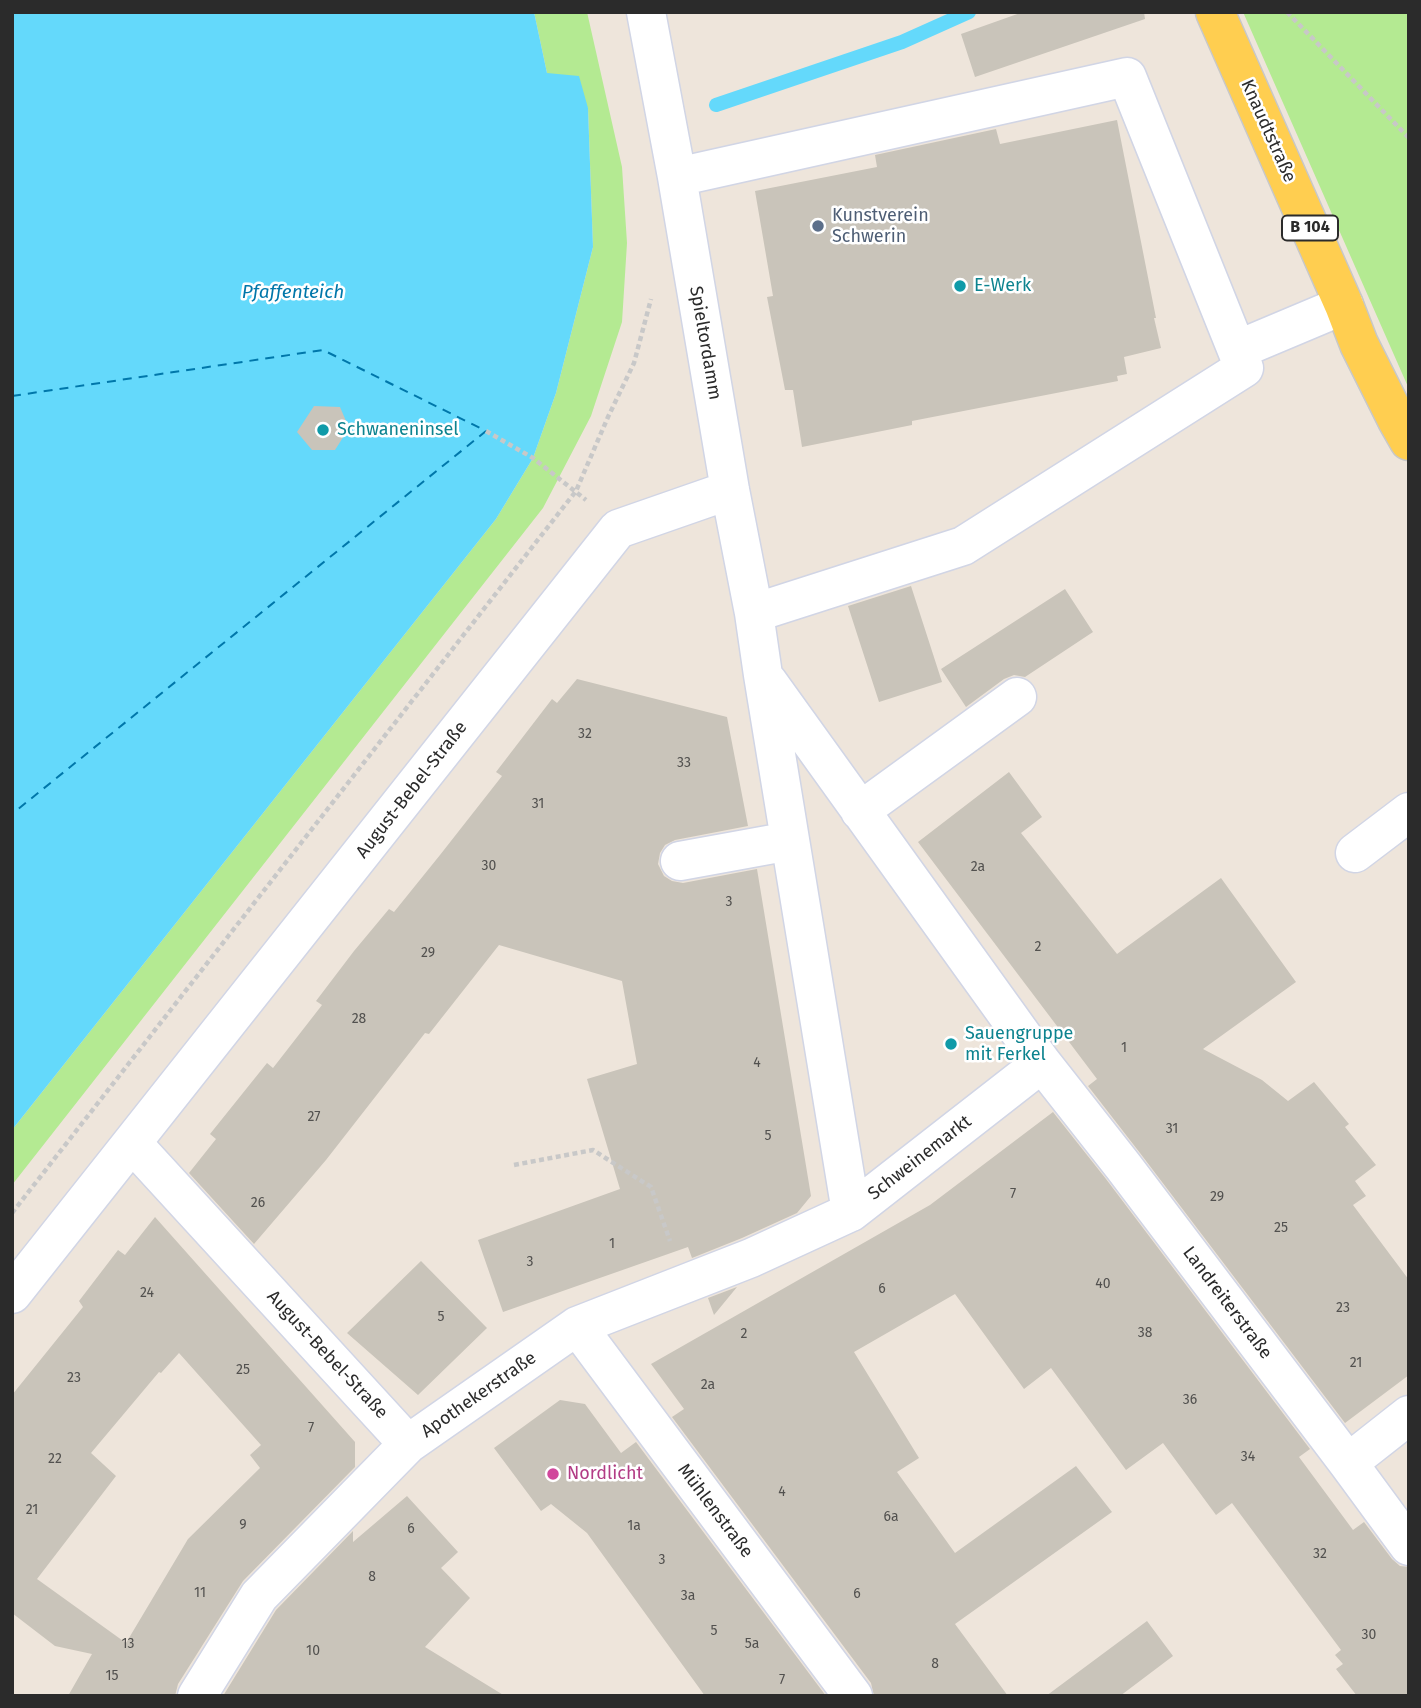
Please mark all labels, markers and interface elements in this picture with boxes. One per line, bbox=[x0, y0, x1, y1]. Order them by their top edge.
street label: Knaudtstraße bbox=[1236, 76, 1300, 186]
place label: Kunstverein Schwerin bbox=[832, 205, 929, 248]
road number: B 104 bbox=[1282, 216, 1338, 240]
marker: Kunstverein Schwerin bbox=[810, 218, 826, 234]
place label: E-Werk bbox=[974, 275, 1031, 297]
marker: E-Werk bbox=[952, 278, 968, 294]
water label: Pfaffenteich bbox=[242, 282, 344, 304]
street label: Spieltordamm bbox=[684, 284, 726, 402]
place label: Schwaneninsel bbox=[337, 419, 458, 441]
marker: Schwaneninsel bbox=[315, 422, 331, 438]
street label: August-Bebel-Straße bbox=[352, 717, 472, 863]
house number: 32 bbox=[578, 726, 592, 742]
house number: 33 bbox=[677, 755, 691, 771]
house number: 31 bbox=[532, 796, 544, 812]
house number: 30 bbox=[482, 858, 496, 874]
house number: 2a bbox=[971, 859, 985, 875]
house number: 3 bbox=[726, 894, 732, 910]
house number: 2 bbox=[1035, 939, 1041, 955]
house number: 29 bbox=[421, 945, 435, 961]
house number: 28 bbox=[352, 1011, 366, 1027]
place label: Sauengruppe mit Ferkel bbox=[965, 1023, 1073, 1066]
marker: Sauengruppe mit Ferkel bbox=[943, 1036, 959, 1052]
house number: 1 bbox=[1121, 1040, 1127, 1056]
house number: 4 bbox=[753, 1055, 761, 1071]
house number: 27 bbox=[307, 1109, 321, 1125]
street label: Schweinemarkt bbox=[864, 1111, 976, 1205]
house number: 31 bbox=[1166, 1121, 1178, 1137]
house number: 5 bbox=[764, 1128, 772, 1144]
house number: 7 bbox=[1010, 1186, 1016, 1202]
house number: 29 bbox=[1210, 1189, 1224, 1205]
house number: 26 bbox=[251, 1195, 265, 1211]
house number: 25 bbox=[1274, 1220, 1288, 1236]
house number: 1 bbox=[609, 1236, 615, 1252]
street label: Landreiterstraße bbox=[1178, 1242, 1276, 1364]
house number: 3 bbox=[527, 1254, 533, 1270]
house number: 40 bbox=[1095, 1276, 1111, 1292]
house number: 6 bbox=[878, 1281, 886, 1297]
house number: 24 bbox=[140, 1285, 154, 1301]
street label: August-Bebel-Straße bbox=[262, 1286, 392, 1424]
house number: 23 bbox=[1336, 1300, 1350, 1316]
house number: 5 bbox=[437, 1309, 445, 1325]
house number: 38 bbox=[1138, 1325, 1152, 1341]
house number: 2 bbox=[741, 1326, 747, 1342]
street label: Apothekerstraße bbox=[417, 1347, 541, 1443]
house number: 21 bbox=[1350, 1355, 1362, 1371]
house number: 25 bbox=[236, 1362, 250, 1378]
house number: 23 bbox=[67, 1370, 81, 1386]
house number: 2a bbox=[701, 1377, 715, 1393]
house number: 36 bbox=[1183, 1392, 1197, 1408]
house number: 7 bbox=[308, 1420, 314, 1436]
house number: 34 bbox=[1241, 1449, 1255, 1465]
house number: 22 bbox=[48, 1451, 62, 1467]
street label: Mühlenstraße bbox=[673, 1460, 757, 1562]
place label: Nordlicht bbox=[567, 1463, 643, 1485]
marker: Nordlicht bbox=[545, 1466, 561, 1482]
house number: 4 bbox=[778, 1484, 786, 1500]
house number: 21 bbox=[26, 1502, 38, 1518]
house number: 6a bbox=[883, 1509, 899, 1525]
house number: 9 bbox=[239, 1517, 247, 1533]
house number: 1a bbox=[627, 1518, 641, 1534]
house number: 6 bbox=[407, 1521, 415, 1537]
house number: 32 bbox=[1313, 1546, 1327, 1562]
house number: 3 bbox=[659, 1552, 665, 1568]
house number: 8 bbox=[368, 1569, 376, 1585]
house number: 11 bbox=[194, 1585, 206, 1601]
house number: 6 bbox=[853, 1586, 861, 1602]
house number: 3a bbox=[681, 1588, 695, 1604]
house number: 5 bbox=[710, 1623, 718, 1639]
house number: 30 bbox=[1362, 1627, 1376, 1643]
house number: 13 bbox=[121, 1636, 135, 1652]
house number: 5a bbox=[745, 1636, 759, 1652]
house number: 10 bbox=[306, 1643, 320, 1659]
house number: 8 bbox=[931, 1656, 939, 1672]
house number: 15 bbox=[105, 1668, 119, 1684]
house number: 7 bbox=[779, 1672, 785, 1688]

